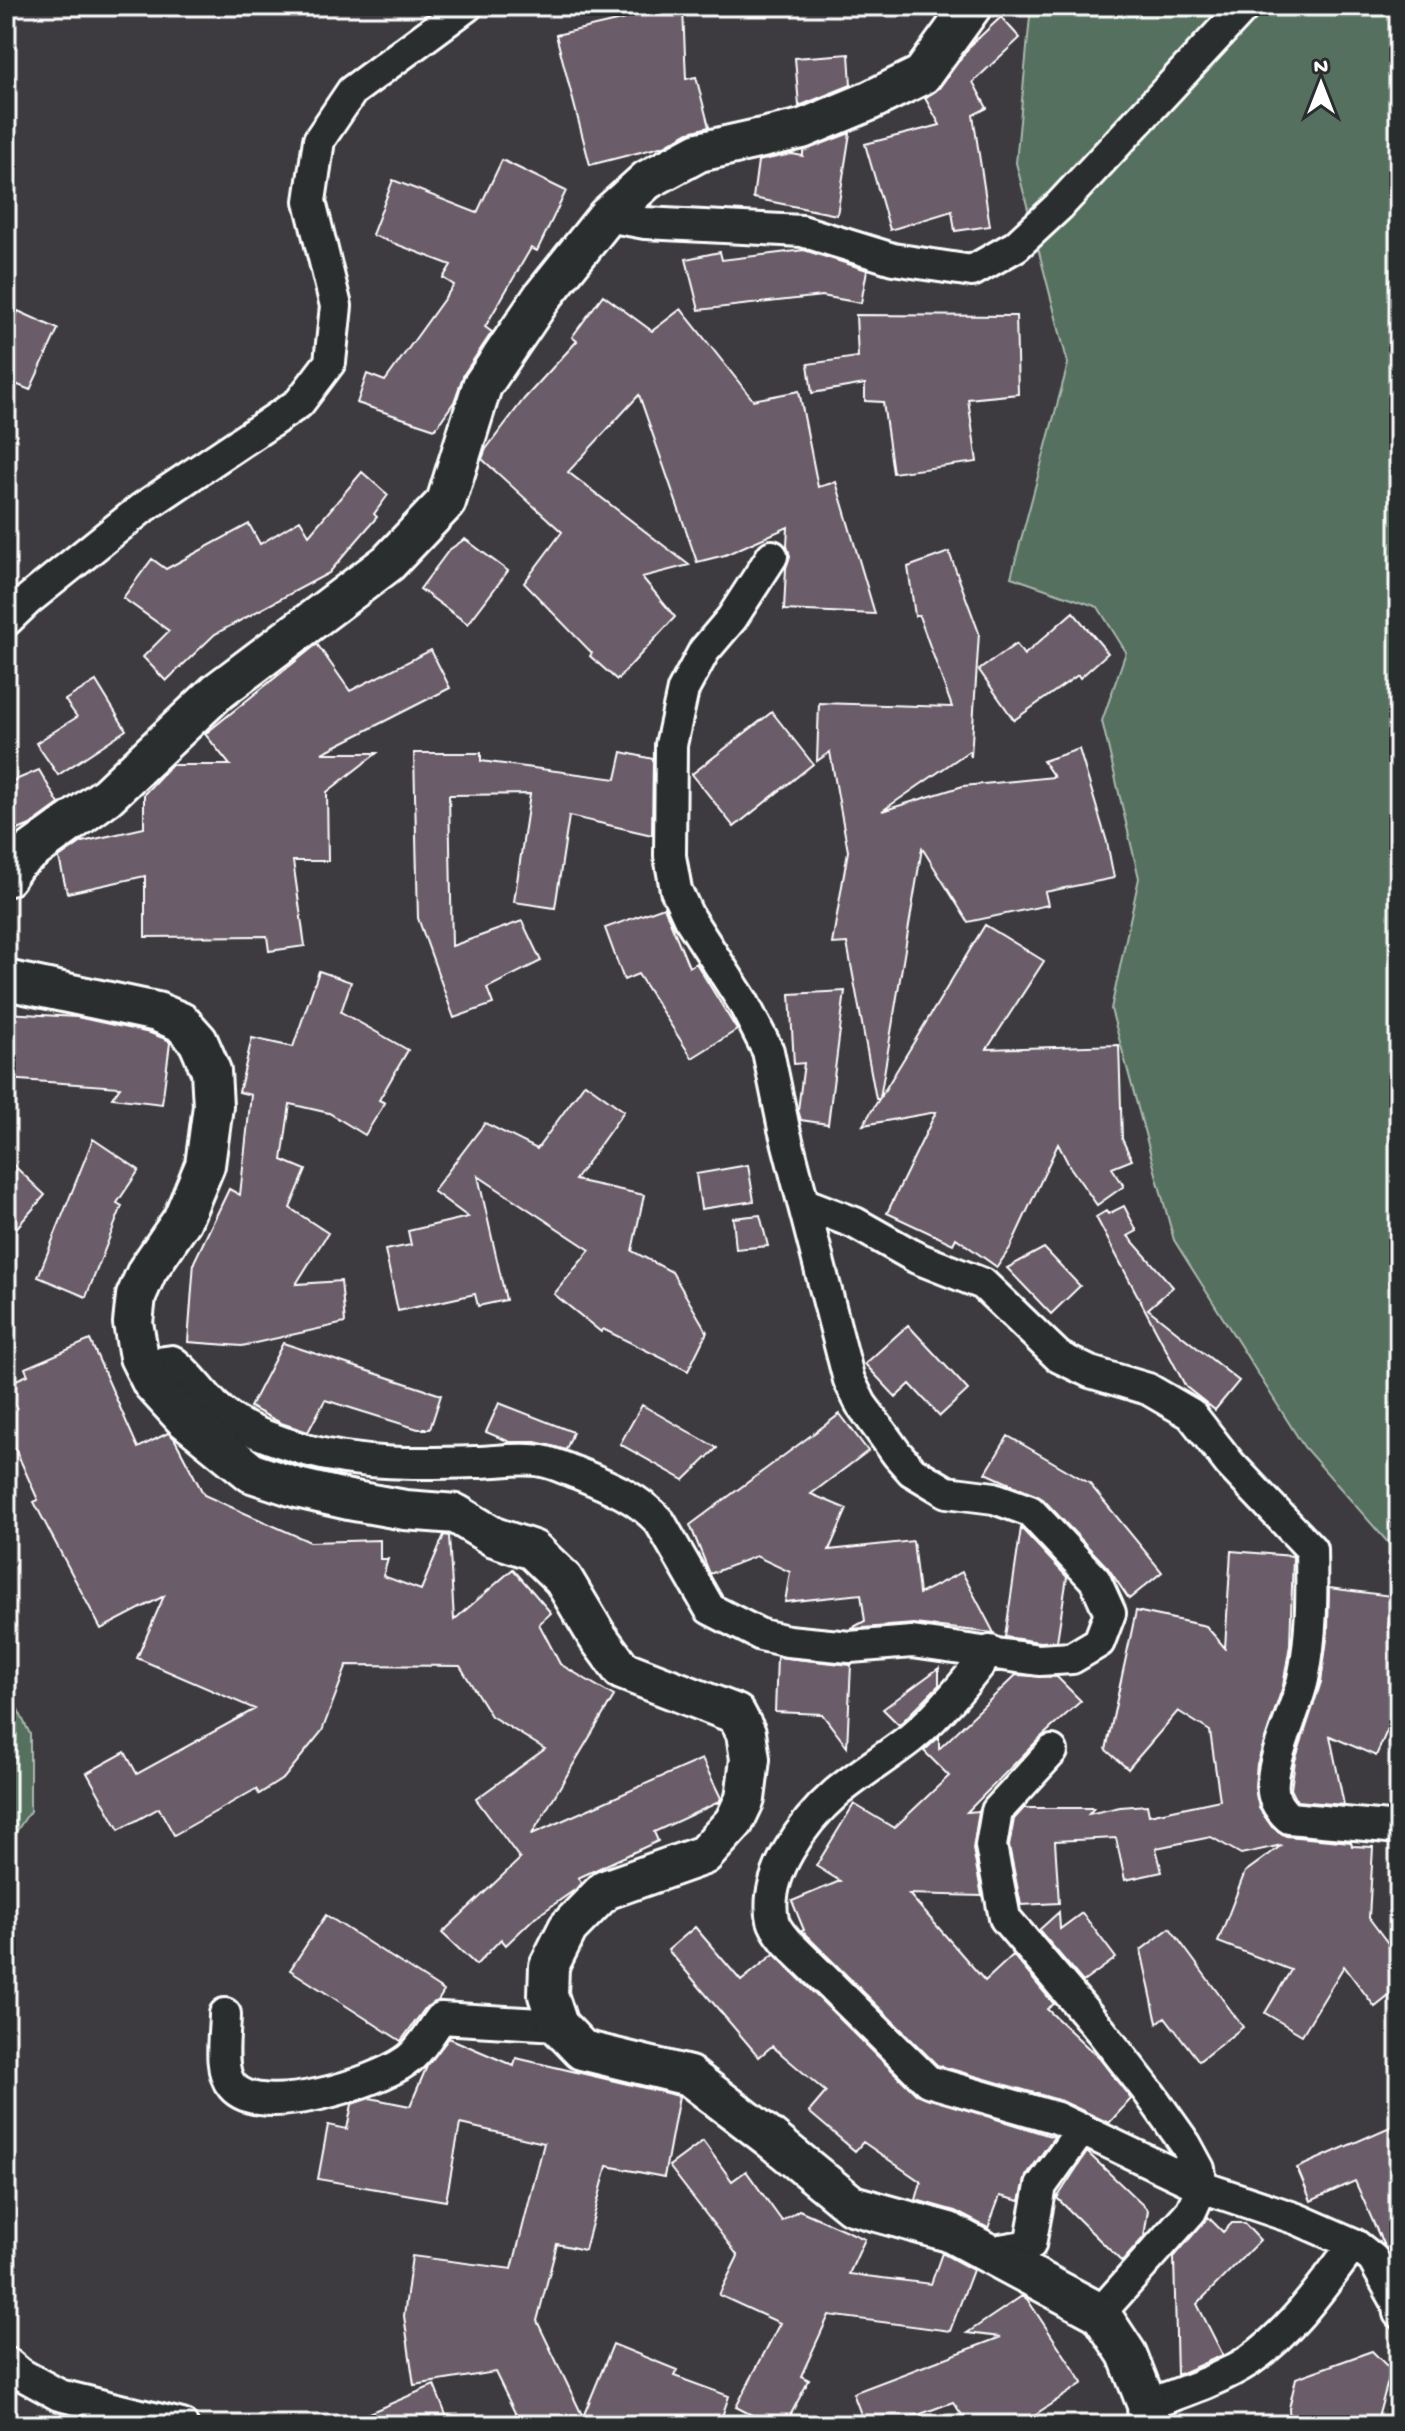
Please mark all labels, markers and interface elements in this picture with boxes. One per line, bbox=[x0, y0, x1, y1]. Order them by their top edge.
north arrow bbox=[1281, 44, 1361, 124]
text: N bbox=[1314, 55, 1328, 81]

